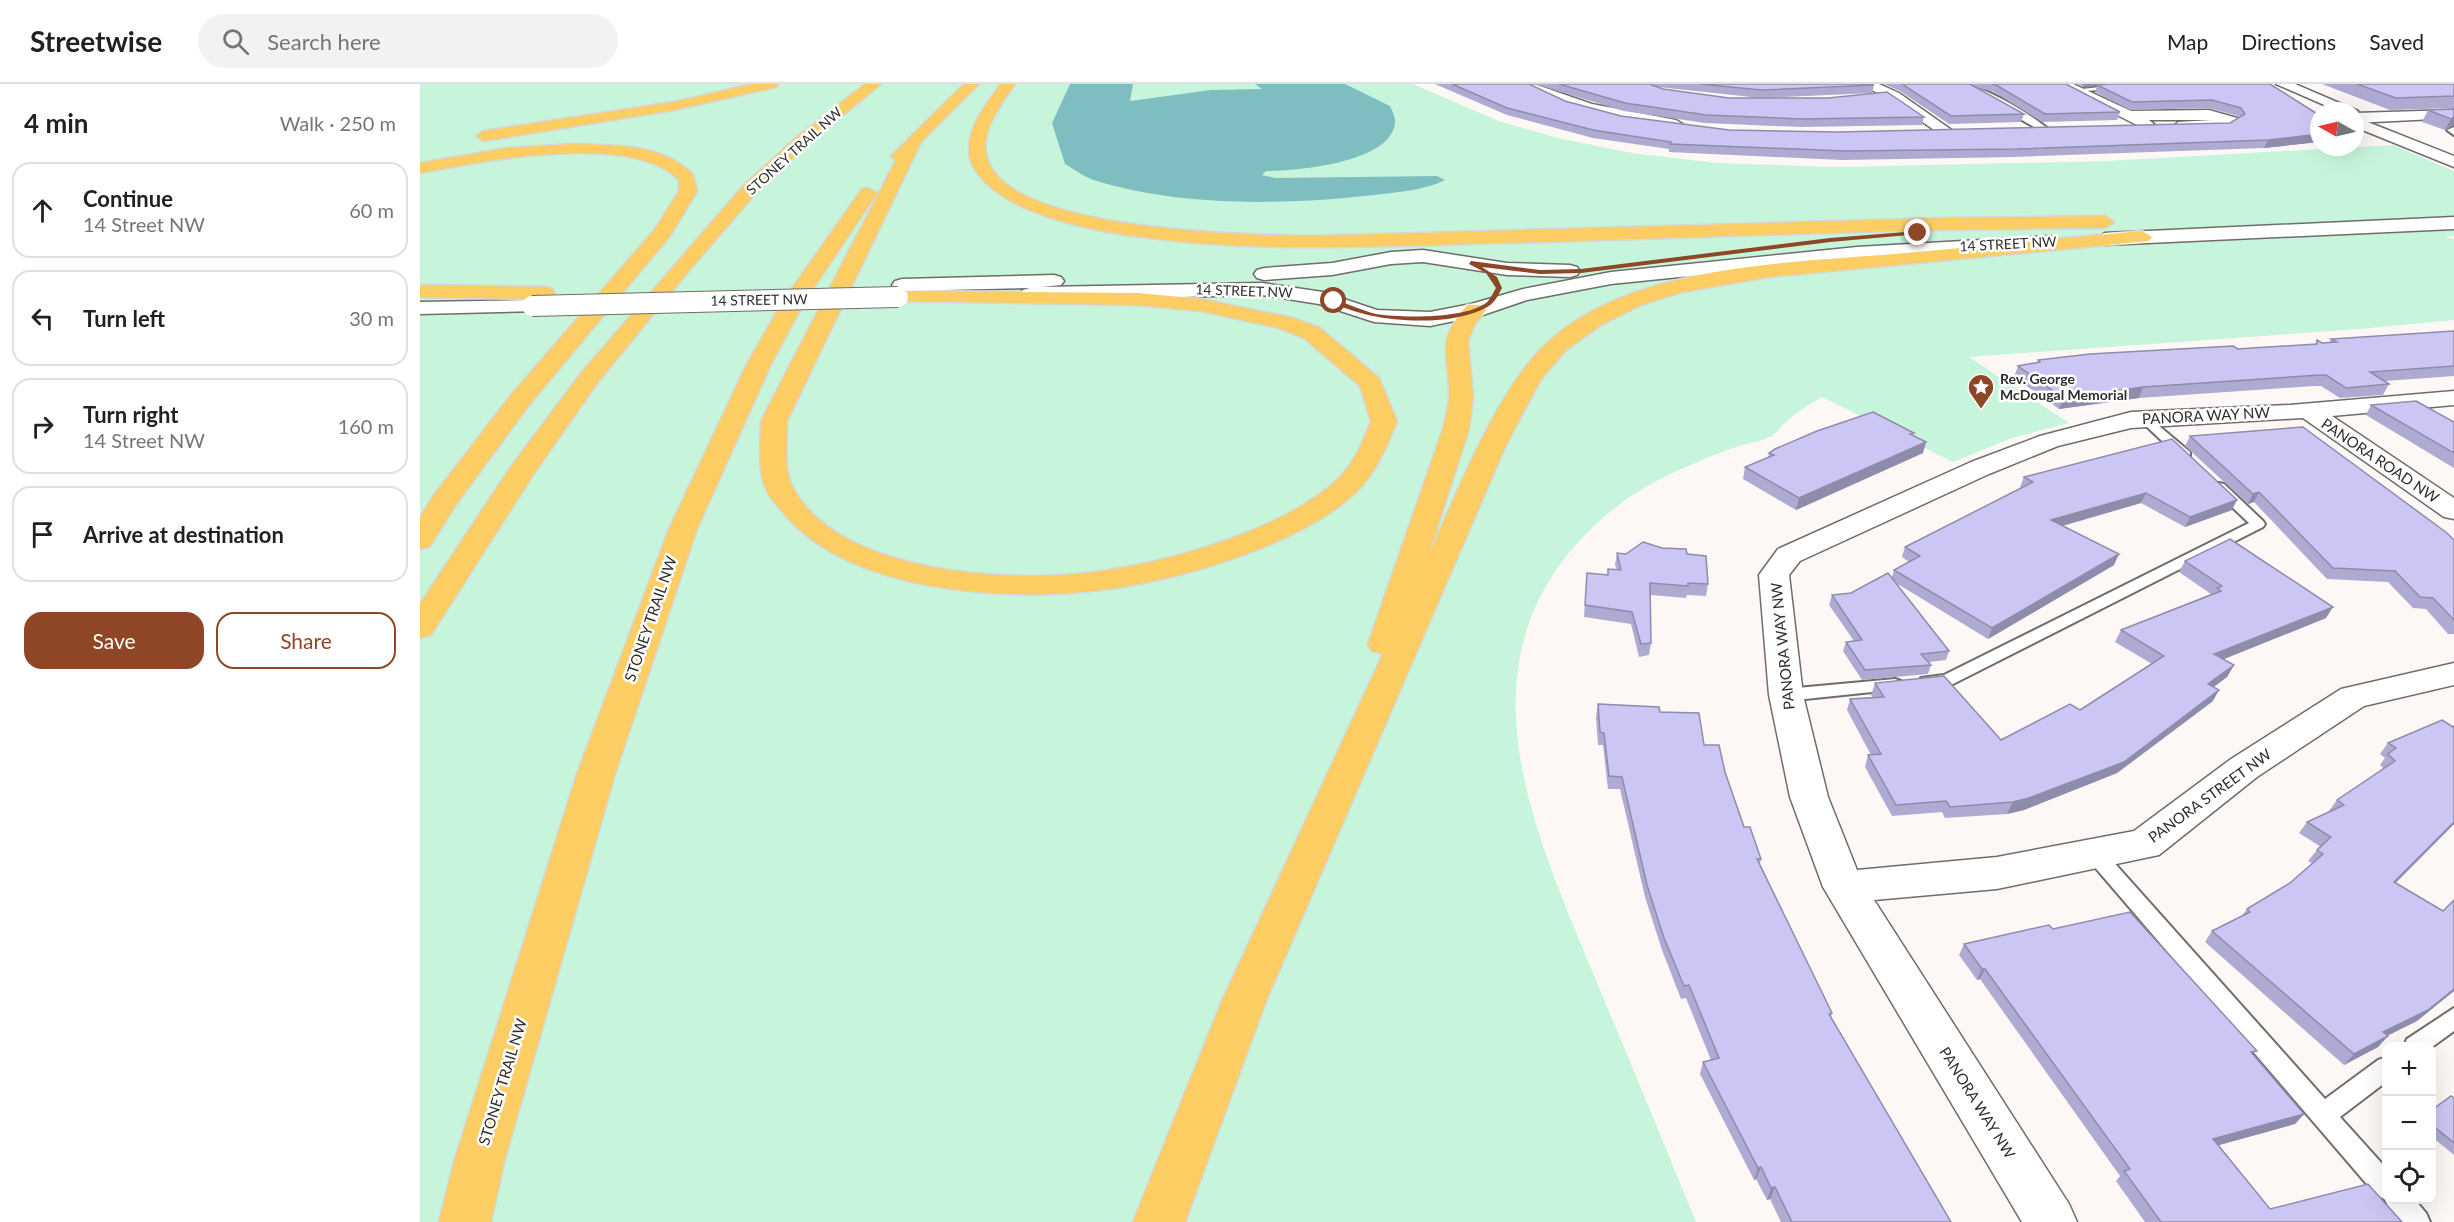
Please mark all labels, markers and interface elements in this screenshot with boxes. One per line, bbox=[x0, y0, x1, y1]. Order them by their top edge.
search box bbox=[198, 14, 618, 68]
text: Streetwise bbox=[30, 24, 162, 58]
icon: search bbox=[219, 25, 252, 58]
text: Search here bbox=[267, 28, 381, 55]
text: Map bbox=[2167, 29, 2208, 54]
text: Directions bbox=[2241, 29, 2336, 54]
text: Saved bbox=[2369, 29, 2424, 54]
north arrow bbox=[2310, 102, 2364, 156]
street label: STONEY TRAIL NW bbox=[742, 103, 845, 198]
text: 4 min bbox=[24, 107, 88, 139]
text: Walk · 250 m bbox=[280, 111, 396, 135]
text: Continue bbox=[83, 185, 173, 212]
icon: ahead bbox=[26, 194, 59, 227]
text: 60 m bbox=[349, 198, 394, 222]
text: 14 Street NW bbox=[83, 212, 205, 236]
route end bbox=[1904, 219, 1930, 245]
street label: 14 STREET NW bbox=[1959, 232, 2057, 255]
street label: 14 STREET NW bbox=[1195, 280, 1293, 301]
route start bbox=[1320, 287, 1346, 313]
street label: 14 STREET NW bbox=[710, 290, 808, 309]
icon: left bbox=[26, 302, 59, 335]
text: Turn left bbox=[83, 305, 165, 332]
text: 30 m bbox=[349, 306, 394, 330]
place label: Rev. George McDougal Memorial bbox=[2000, 370, 2127, 403]
place icon: Rev. George McDougal Memorial bbox=[1966, 372, 1996, 410]
text: Turn right bbox=[83, 401, 178, 428]
street label: PANORA WAY NW bbox=[2141, 403, 2271, 427]
icon: right bbox=[26, 410, 59, 443]
text: 160 m bbox=[338, 414, 394, 438]
street label: PANORA ROAD NW bbox=[2318, 414, 2443, 507]
text: 14 Street NW bbox=[83, 428, 205, 452]
icon: arrive bbox=[26, 518, 59, 551]
text: Arrive at destination bbox=[83, 521, 284, 548]
street label: STONEY TRAIL NW bbox=[620, 553, 680, 684]
street label: PANORA WAY NW bbox=[1766, 581, 1798, 711]
button: Save bbox=[24, 612, 204, 669]
button: Share bbox=[216, 612, 396, 669]
street label: PANORA STREET NW bbox=[2144, 744, 2275, 846]
street label: STONEY TRAIL NW bbox=[474, 1016, 530, 1147]
map controls bbox=[2382, 1042, 2436, 1204]
button: + bbox=[2382, 1042, 2436, 1096]
street label: PANORA WAY NW bbox=[1936, 1043, 2020, 1162]
button: − bbox=[2382, 1096, 2436, 1150]
button: locate bbox=[2382, 1150, 2436, 1204]

